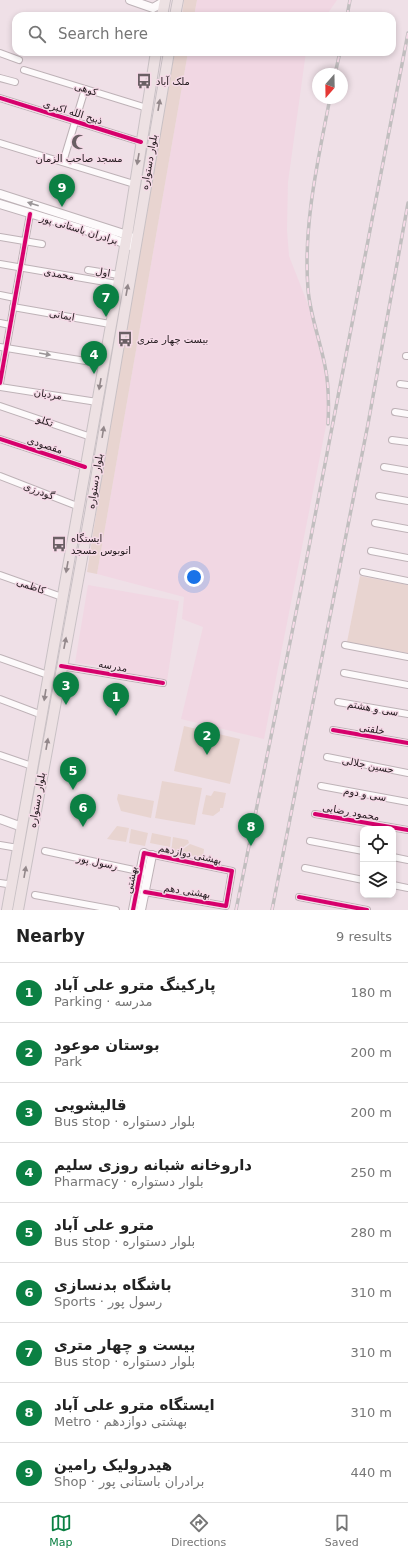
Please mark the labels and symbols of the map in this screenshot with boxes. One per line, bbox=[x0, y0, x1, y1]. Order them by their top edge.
north arrow bbox=[312, 68, 348, 104]
bus stop icon: ملک آباد bbox=[135, 72, 153, 90]
place label: ملک آباد bbox=[156, 75, 190, 87]
street label: کوهی bbox=[73, 80, 99, 98]
street label: ذبیح الله اکبری bbox=[42, 98, 104, 127]
one-way arrow bbox=[157, 99, 163, 111]
mosque icon: مسجد صاحب الزمان bbox=[70, 133, 88, 151]
street label: بلوار دستواره bbox=[139, 134, 159, 190]
place label: مسجد صاحب الزمان bbox=[36, 153, 122, 164]
one-way arrow bbox=[135, 153, 141, 166]
pin: 9 bbox=[49, 174, 75, 207]
one-way arrow bbox=[26, 201, 38, 207]
street label: برادران باستانی پور bbox=[37, 212, 119, 247]
street label: اول bbox=[95, 265, 111, 280]
street label: محمدی bbox=[43, 266, 75, 282]
pin: 7 bbox=[93, 284, 119, 317]
one-way arrow bbox=[124, 284, 130, 296]
street label: ایمانی bbox=[48, 307, 76, 323]
bus stop icon: بیست چهار متری bbox=[116, 330, 134, 348]
place label: بیست چهار متری bbox=[137, 334, 208, 346]
pin: 4 bbox=[81, 341, 107, 374]
one-way arrow bbox=[39, 351, 51, 357]
one-way arrow bbox=[97, 378, 103, 390]
street label: مردیان bbox=[33, 387, 63, 401]
street label: تکلو bbox=[34, 413, 55, 429]
one-way arrow bbox=[100, 426, 106, 438]
street label: مقصودی bbox=[26, 434, 64, 456]
street label: بلوار دستواره bbox=[85, 453, 105, 509]
street label: گودرزی bbox=[22, 480, 56, 502]
place label: ایستگاه اتوبوس مسجد bbox=[71, 533, 131, 556]
bus stop icon: ایستگاه اتوبوس مسجد bbox=[50, 535, 68, 553]
one-way arrow bbox=[64, 561, 70, 573]
your location bbox=[184, 567, 204, 587]
street label: کاظمی bbox=[15, 576, 47, 596]
one-way arrow bbox=[63, 637, 69, 649]
street label: مدرسه bbox=[98, 658, 128, 674]
pin: 3 bbox=[53, 672, 79, 705]
pin: 1 bbox=[103, 683, 129, 716]
one-way arrow bbox=[42, 689, 48, 701]
street label: سی و هشتم bbox=[346, 698, 399, 719]
street label: خلقتی bbox=[358, 721, 386, 737]
pin: 2 bbox=[194, 722, 220, 755]
one-way arrow bbox=[44, 737, 50, 750]
street label: حسین جلالی bbox=[341, 755, 395, 775]
pin: 5 bbox=[60, 757, 86, 790]
street label: بلوار دستواره bbox=[27, 772, 47, 828]
street label: سی و دوم bbox=[343, 785, 387, 804]
pin: 6 bbox=[70, 794, 96, 827]
street label: محمود رضایی bbox=[322, 802, 380, 822]
pin: 8 bbox=[238, 813, 264, 846]
street label: بهشتی دوازدهم bbox=[157, 842, 223, 867]
street label: رسول پور bbox=[74, 852, 119, 873]
one-way arrow bbox=[22, 865, 28, 878]
street label: بهشتی bbox=[123, 865, 140, 895]
street label: بهشتی دهم bbox=[163, 882, 211, 901]

